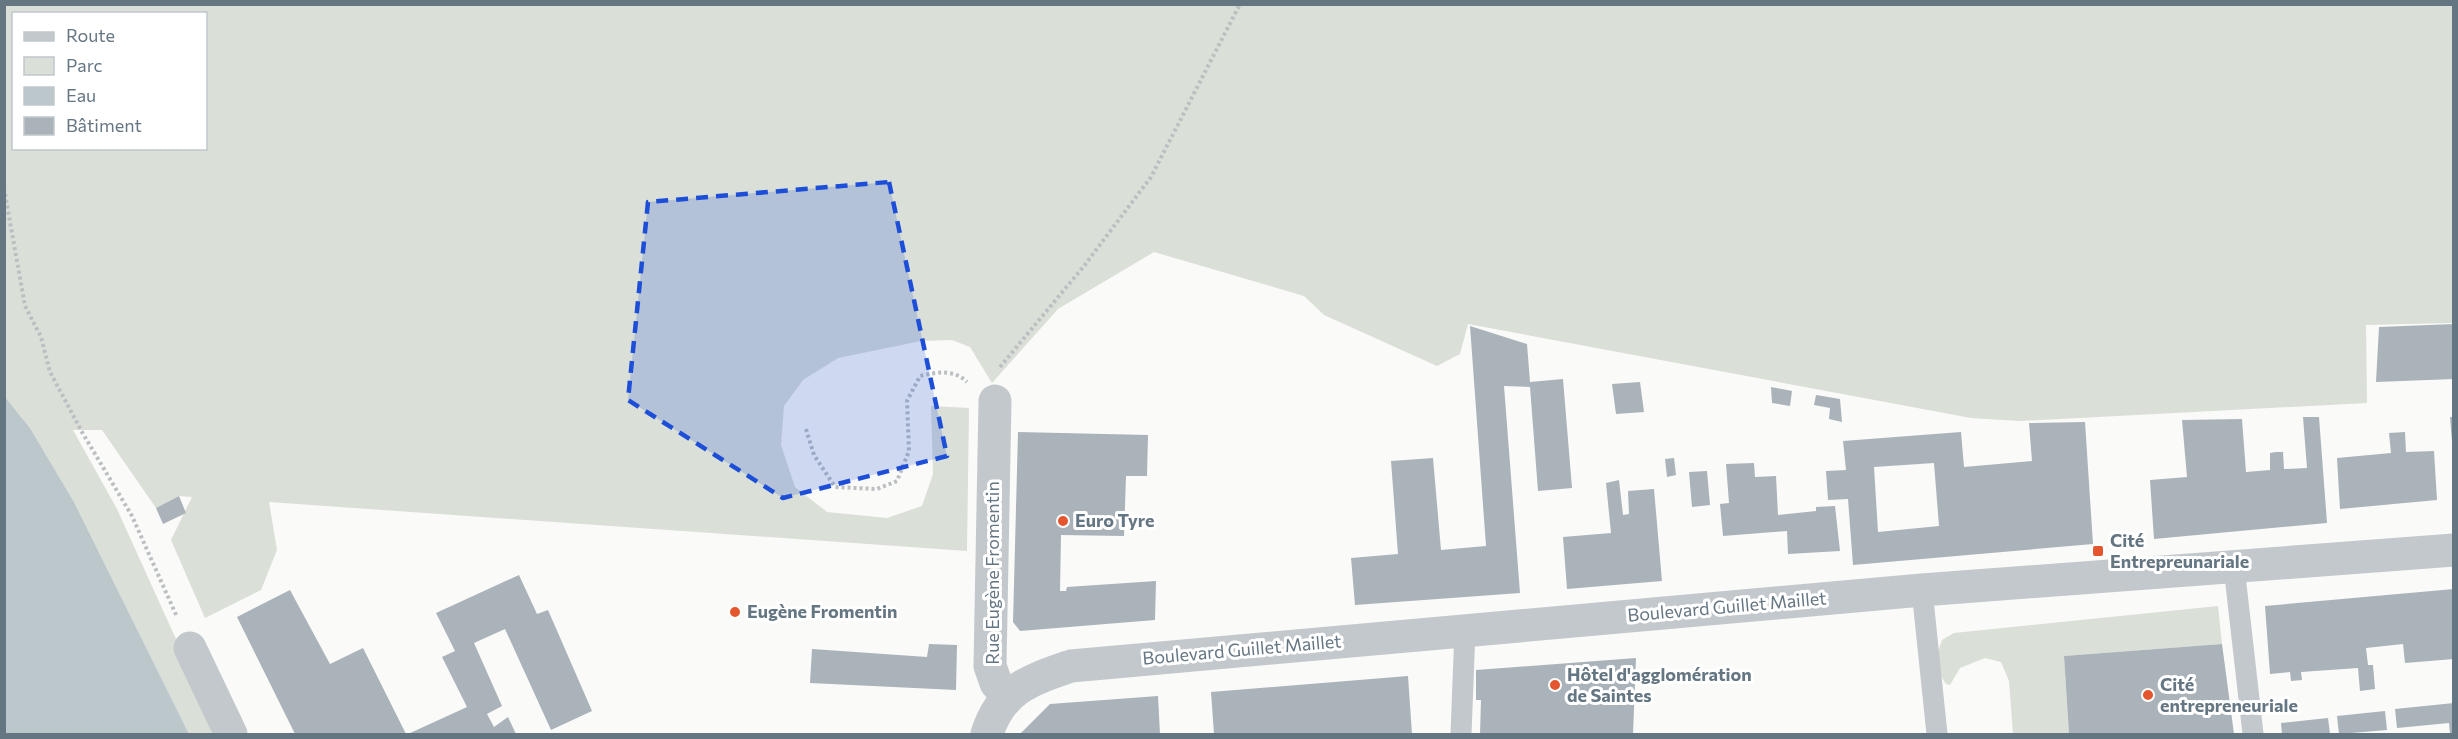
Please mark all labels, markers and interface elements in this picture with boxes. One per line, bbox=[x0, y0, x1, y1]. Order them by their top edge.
legend bbox=[12, 12, 207, 150]
text: Route bbox=[66, 24, 115, 46]
text: Parc bbox=[66, 54, 103, 76]
text: Eau bbox=[66, 84, 96, 106]
text: Bâtiment bbox=[66, 114, 142, 136]
street label: Rue Eugène Fromentin bbox=[981, 481, 1003, 665]
place label: Euro Tyre bbox=[1075, 509, 1155, 531]
marker: Euro Tyre bbox=[1056, 514, 1070, 528]
place label: Cité Entrepreunariale bbox=[2110, 529, 2249, 572]
marker: Cité Entrepreunariale bbox=[2091, 544, 2105, 558]
street label: Boulevard Guillet Maillet bbox=[1627, 586, 1827, 626]
place label: Eugène Fromentin bbox=[747, 600, 897, 622]
marker: Eugène Fromentin bbox=[728, 605, 742, 619]
street label: Boulevard Guillet Maillet bbox=[1142, 629, 1342, 669]
place label: Hôtel d'agglomération de Saintes bbox=[1567, 663, 1752, 706]
place label: Cité entrepreneuriale bbox=[2160, 673, 2298, 716]
marker: Hôtel d'agglomération de Saintes bbox=[1548, 678, 1562, 692]
marker: Cité entrepreneuriale bbox=[2141, 688, 2155, 702]

